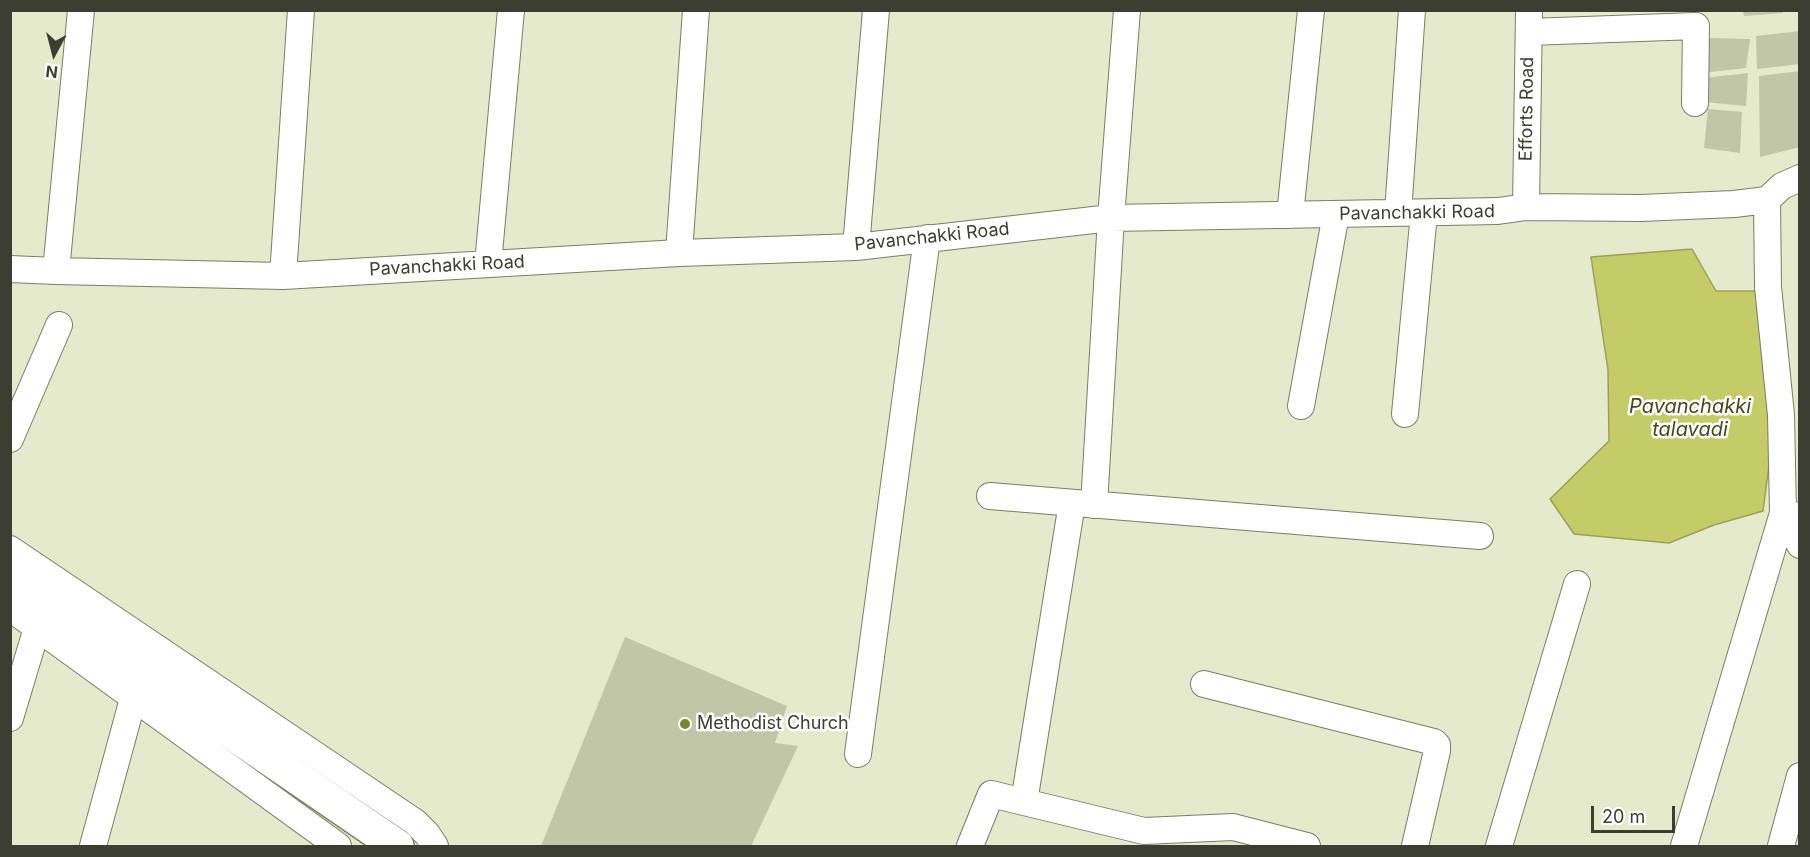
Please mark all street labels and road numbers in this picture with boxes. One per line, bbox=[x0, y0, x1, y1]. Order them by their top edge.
street label: Efforts Road bbox=[1515, 57, 1539, 161]
street label: Pavanchakki Road bbox=[1339, 201, 1495, 225]
street label: Pavanchakki Road bbox=[853, 218, 1011, 256]
street label: Pavanchakki Road bbox=[369, 251, 525, 281]

